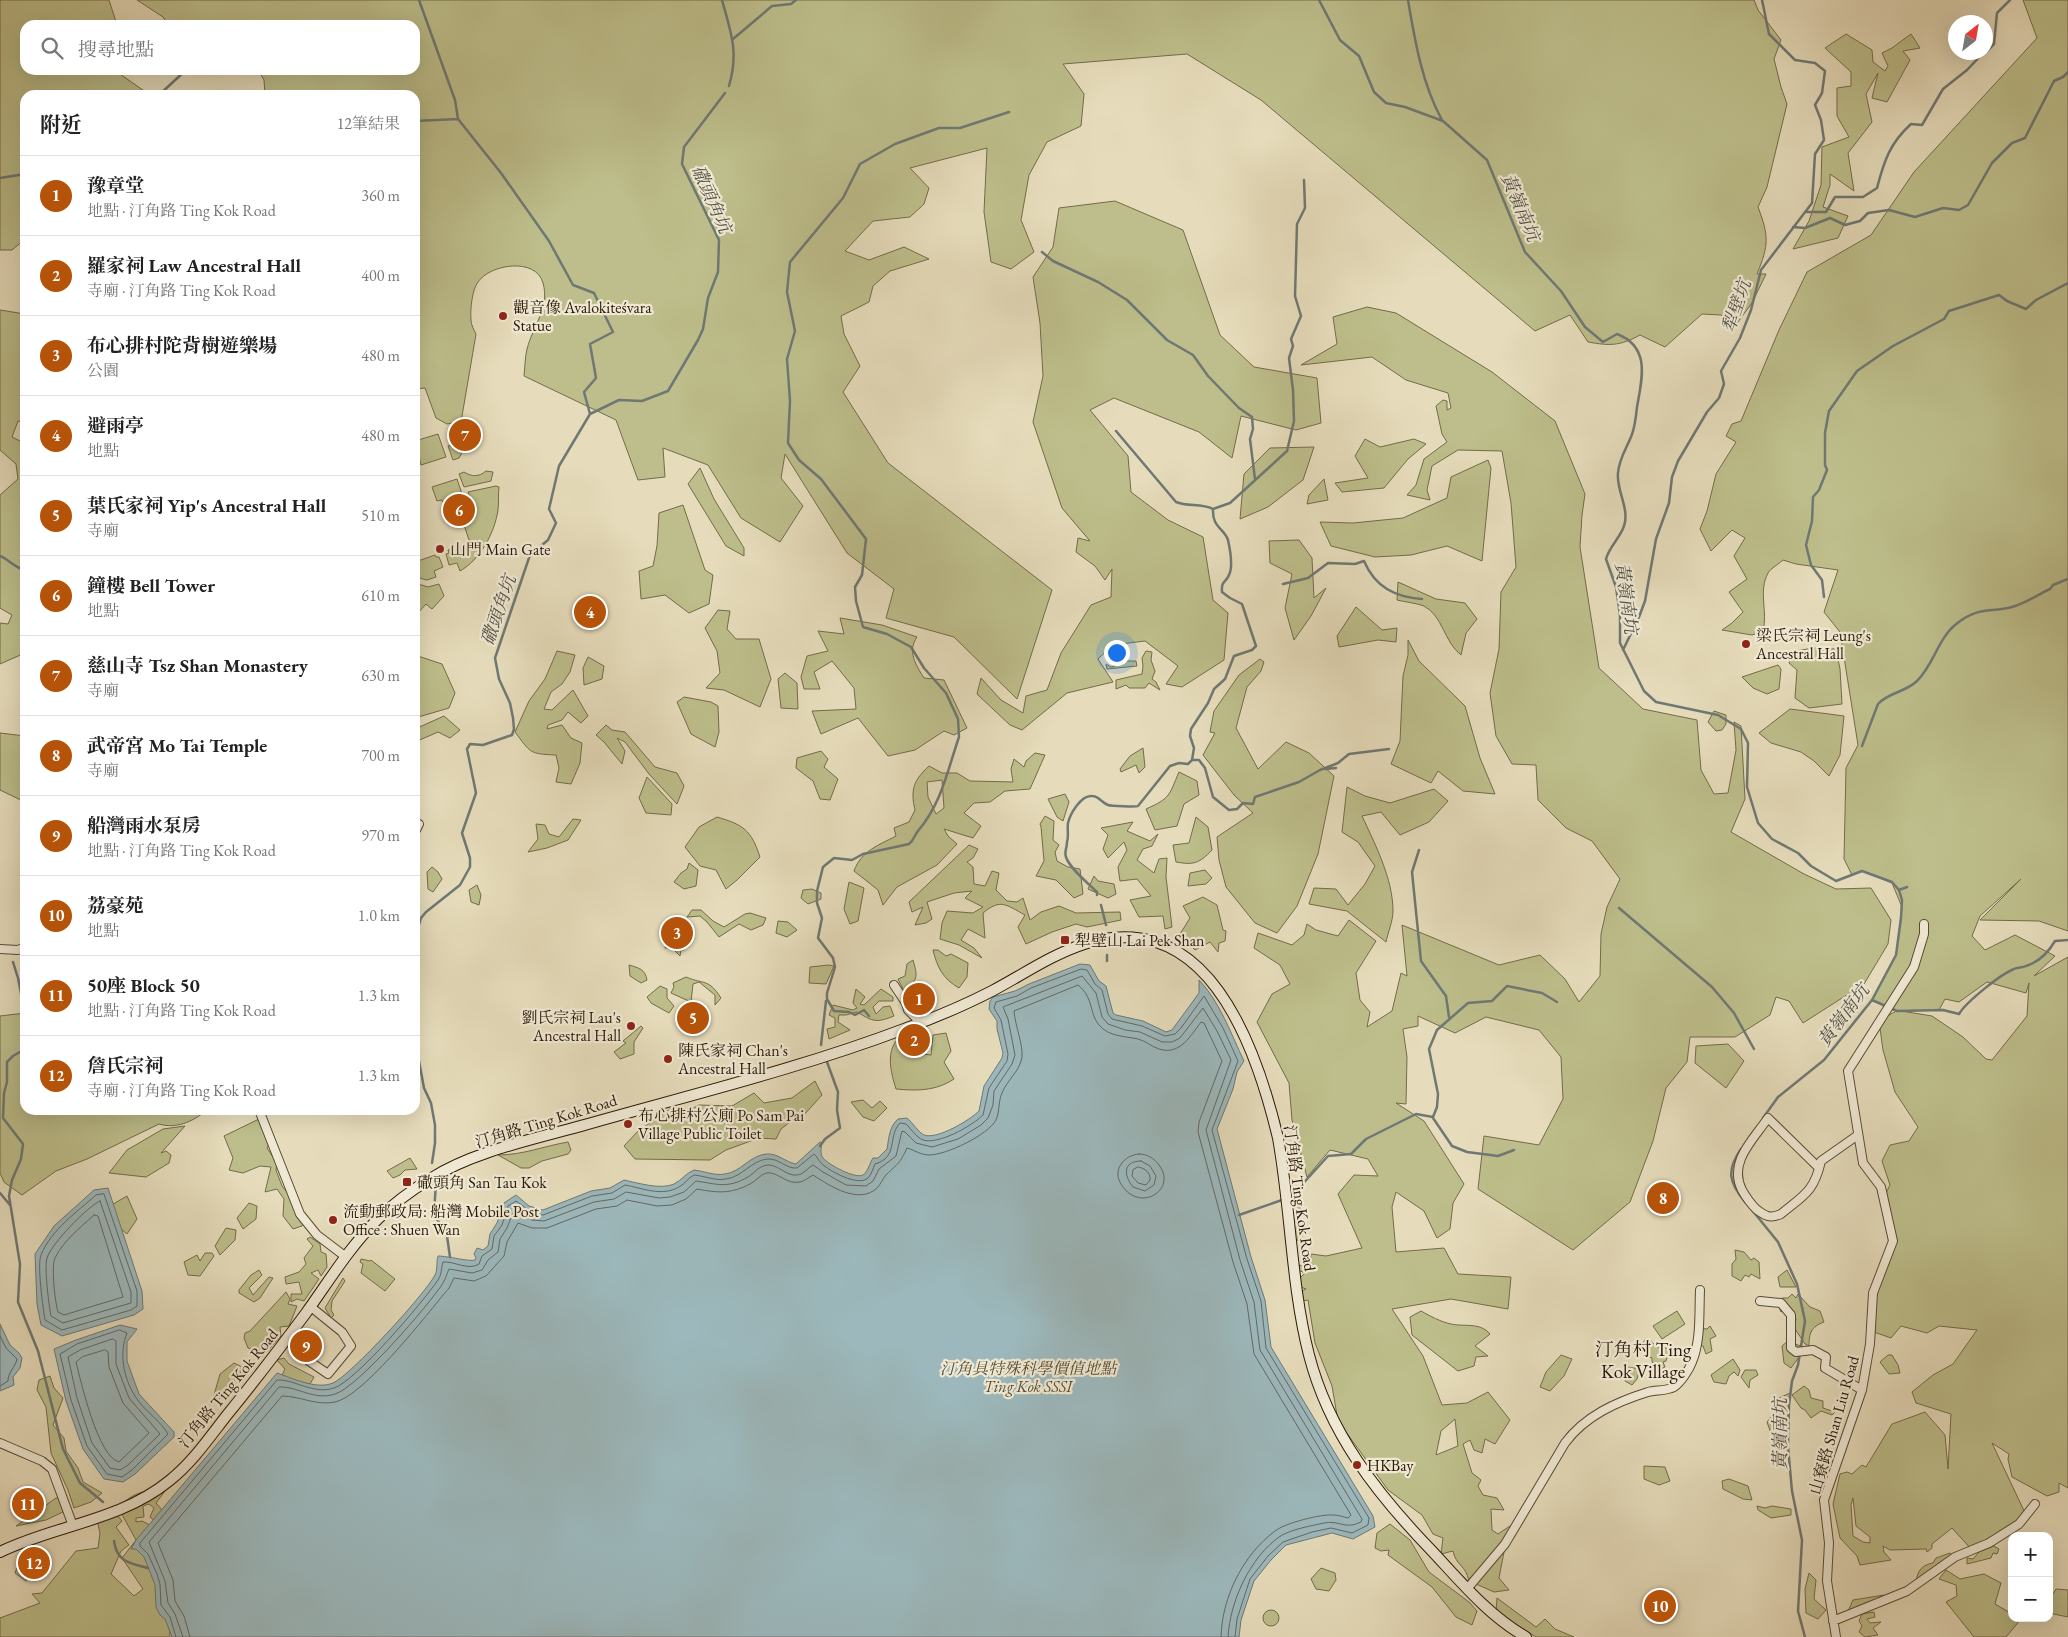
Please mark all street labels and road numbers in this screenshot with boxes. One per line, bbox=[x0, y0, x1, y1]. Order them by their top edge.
street label: 汀角路 Ting Kok Road bbox=[473, 1089, 620, 1153]
street label: 汀角路 Ting Kok Road bbox=[1279, 1124, 1321, 1273]
street label: 汀角路 Ting Kok Road bbox=[174, 1323, 283, 1452]
street label: 山寮路 Shan Liu Road bbox=[1804, 1352, 1864, 1497]

